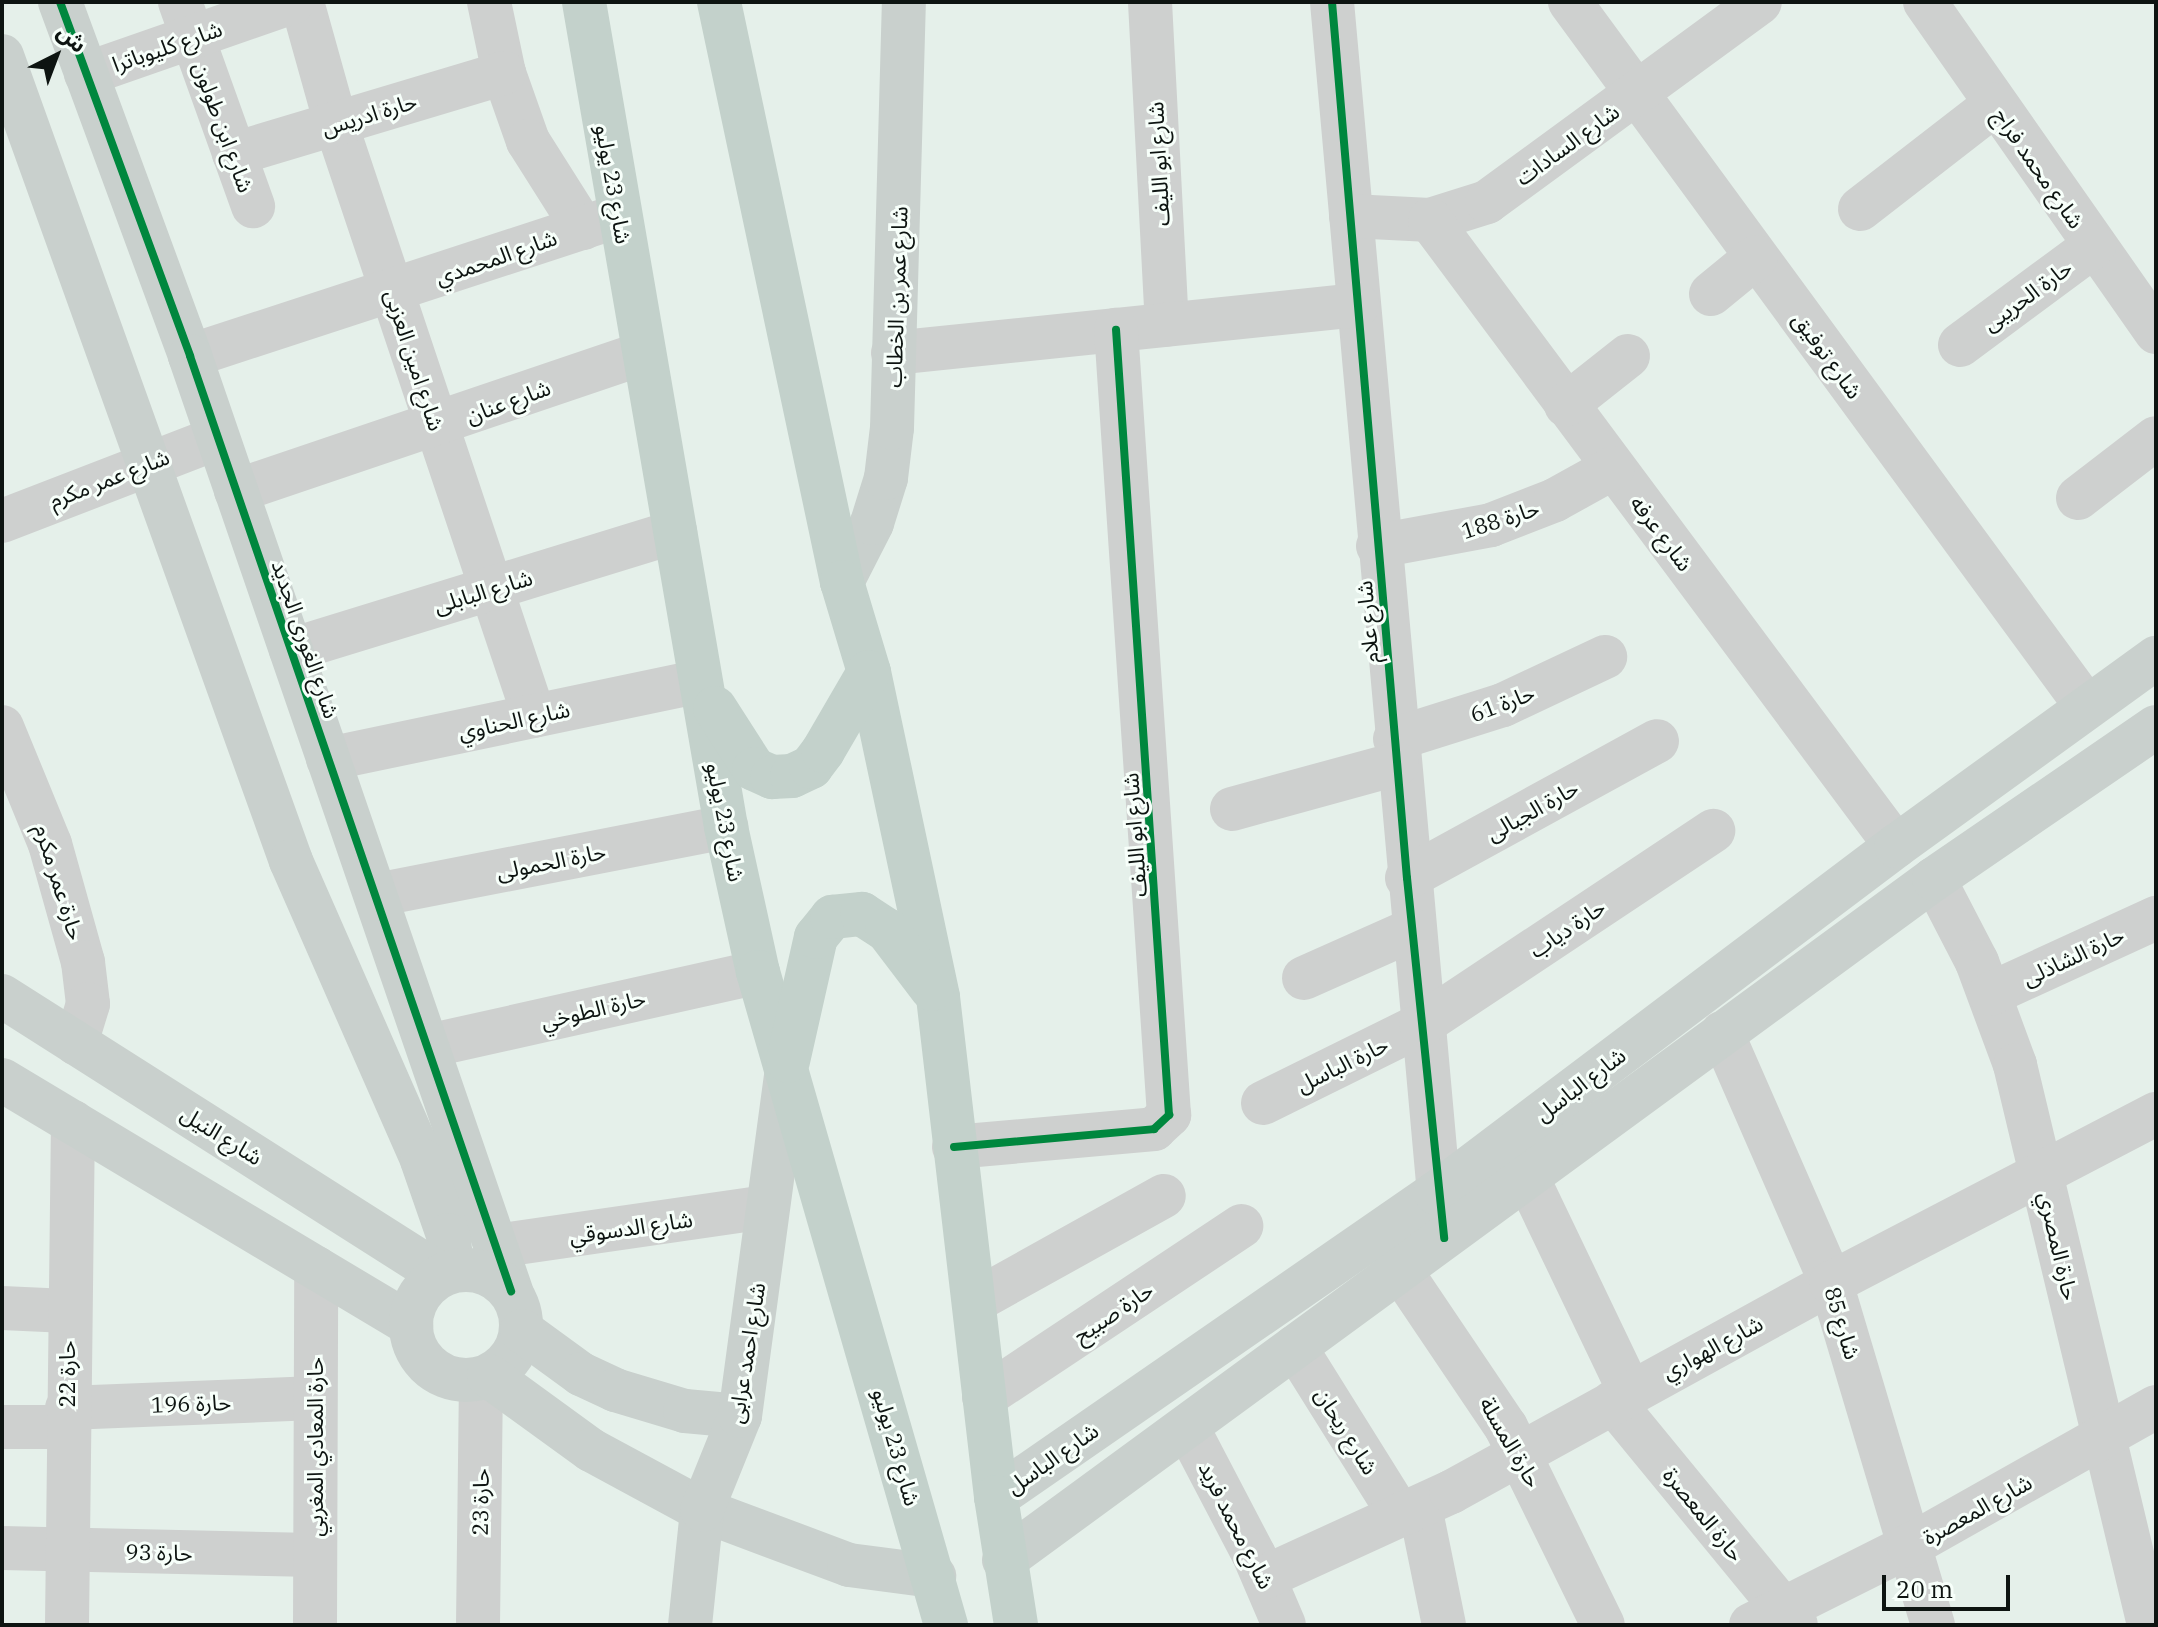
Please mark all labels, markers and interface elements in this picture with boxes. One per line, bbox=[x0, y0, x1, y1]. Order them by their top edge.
street label: شارع كليوباترا bbox=[109, 15, 225, 77]
north arrow bbox=[16, 16, 96, 96]
text: ش bbox=[51, 17, 93, 59]
street label: شارع ابن طولون bbox=[188, 58, 260, 196]
street label: حارة ادريس bbox=[318, 87, 420, 141]
street label: شارع السادات bbox=[1510, 98, 1624, 190]
street label: شارع ابو الليف bbox=[1142, 101, 1174, 227]
street label: شارع محمد فراج bbox=[1988, 103, 2090, 233]
street label: شارع 23 يوليو bbox=[591, 122, 637, 246]
street label: شارع عمر بن الخطاب bbox=[880, 206, 912, 388]
street label: شارع المحمدي bbox=[432, 224, 560, 290]
street label: حارة الحريبى bbox=[1977, 254, 2077, 336]
street label: شارع امين العزبى bbox=[380, 286, 450, 434]
street label: شارع توفيق bbox=[1788, 306, 1868, 404]
street label: شارع عنان bbox=[462, 374, 554, 428]
street label: شارع عمر مكرم bbox=[45, 443, 173, 513]
street label: شارع عرفه bbox=[1625, 490, 1699, 576]
street label: حارة 188 bbox=[1458, 494, 1542, 544]
street label: شارع الغورى الجديد bbox=[267, 556, 345, 722]
street label: شارع البابلى bbox=[431, 564, 535, 618]
street label: شارع علام bbox=[1350, 580, 1384, 664]
street label: حارة 61 bbox=[1466, 679, 1538, 727]
street label: شارع الحناوي bbox=[456, 695, 572, 745]
street label: شارع 23 يوليو bbox=[702, 760, 750, 884]
street label: شارع ابو الليف bbox=[1116, 772, 1152, 898]
street label: حارة الجبالى bbox=[1481, 774, 1583, 846]
street label: حارة عمر مكرم bbox=[30, 821, 90, 943]
street label: حارة الحمولى bbox=[494, 837, 608, 885]
street label: حارة دياب bbox=[1524, 893, 1610, 963]
street label: حارة الشاذلى bbox=[2018, 921, 2128, 991]
street label: حارة الطوخي bbox=[538, 984, 648, 1034]
street label: حارة الباسل bbox=[1292, 1030, 1392, 1098]
street label: شارع الباسل bbox=[1530, 1042, 1630, 1126]
street label: شارع النيل bbox=[177, 1100, 267, 1170]
street label: حارة المصري bbox=[2034, 1189, 2084, 1303]
street label: شارع الدسوقي bbox=[568, 1205, 694, 1249]
street label: حارة صبيح bbox=[1068, 1276, 1158, 1348]
street label: شارع احمد عرابى bbox=[722, 1281, 770, 1425]
street label: شارع 85 bbox=[1820, 1284, 1866, 1362]
street label: شارع الهواري bbox=[1657, 1309, 1767, 1385]
street label: حارة 22 bbox=[54, 1341, 80, 1407]
street label: حارة المعادي المغربي bbox=[302, 1357, 328, 1537]
street label: شارع ريحان bbox=[1310, 1383, 1384, 1479]
street label: شارع 23 يوليو bbox=[868, 1385, 926, 1509]
street label: حارة 196 bbox=[150, 1388, 232, 1418]
street label: حارة المسلة bbox=[1475, 1392, 1547, 1492]
street label: شارع الباسل bbox=[1001, 1417, 1103, 1499]
street label: شارع محمد فريد bbox=[1194, 1457, 1280, 1593]
street label: حارة المعصرة bbox=[1658, 1462, 1750, 1566]
street label: حارة 23 bbox=[466, 1468, 494, 1536]
street label: شارع المعصرة bbox=[1918, 1468, 2036, 1550]
street label: حارة 93 bbox=[125, 1538, 193, 1566]
scale bar bbox=[1886, 1559, 2014, 1609]
text: 20 m bbox=[1896, 1573, 1953, 1605]

